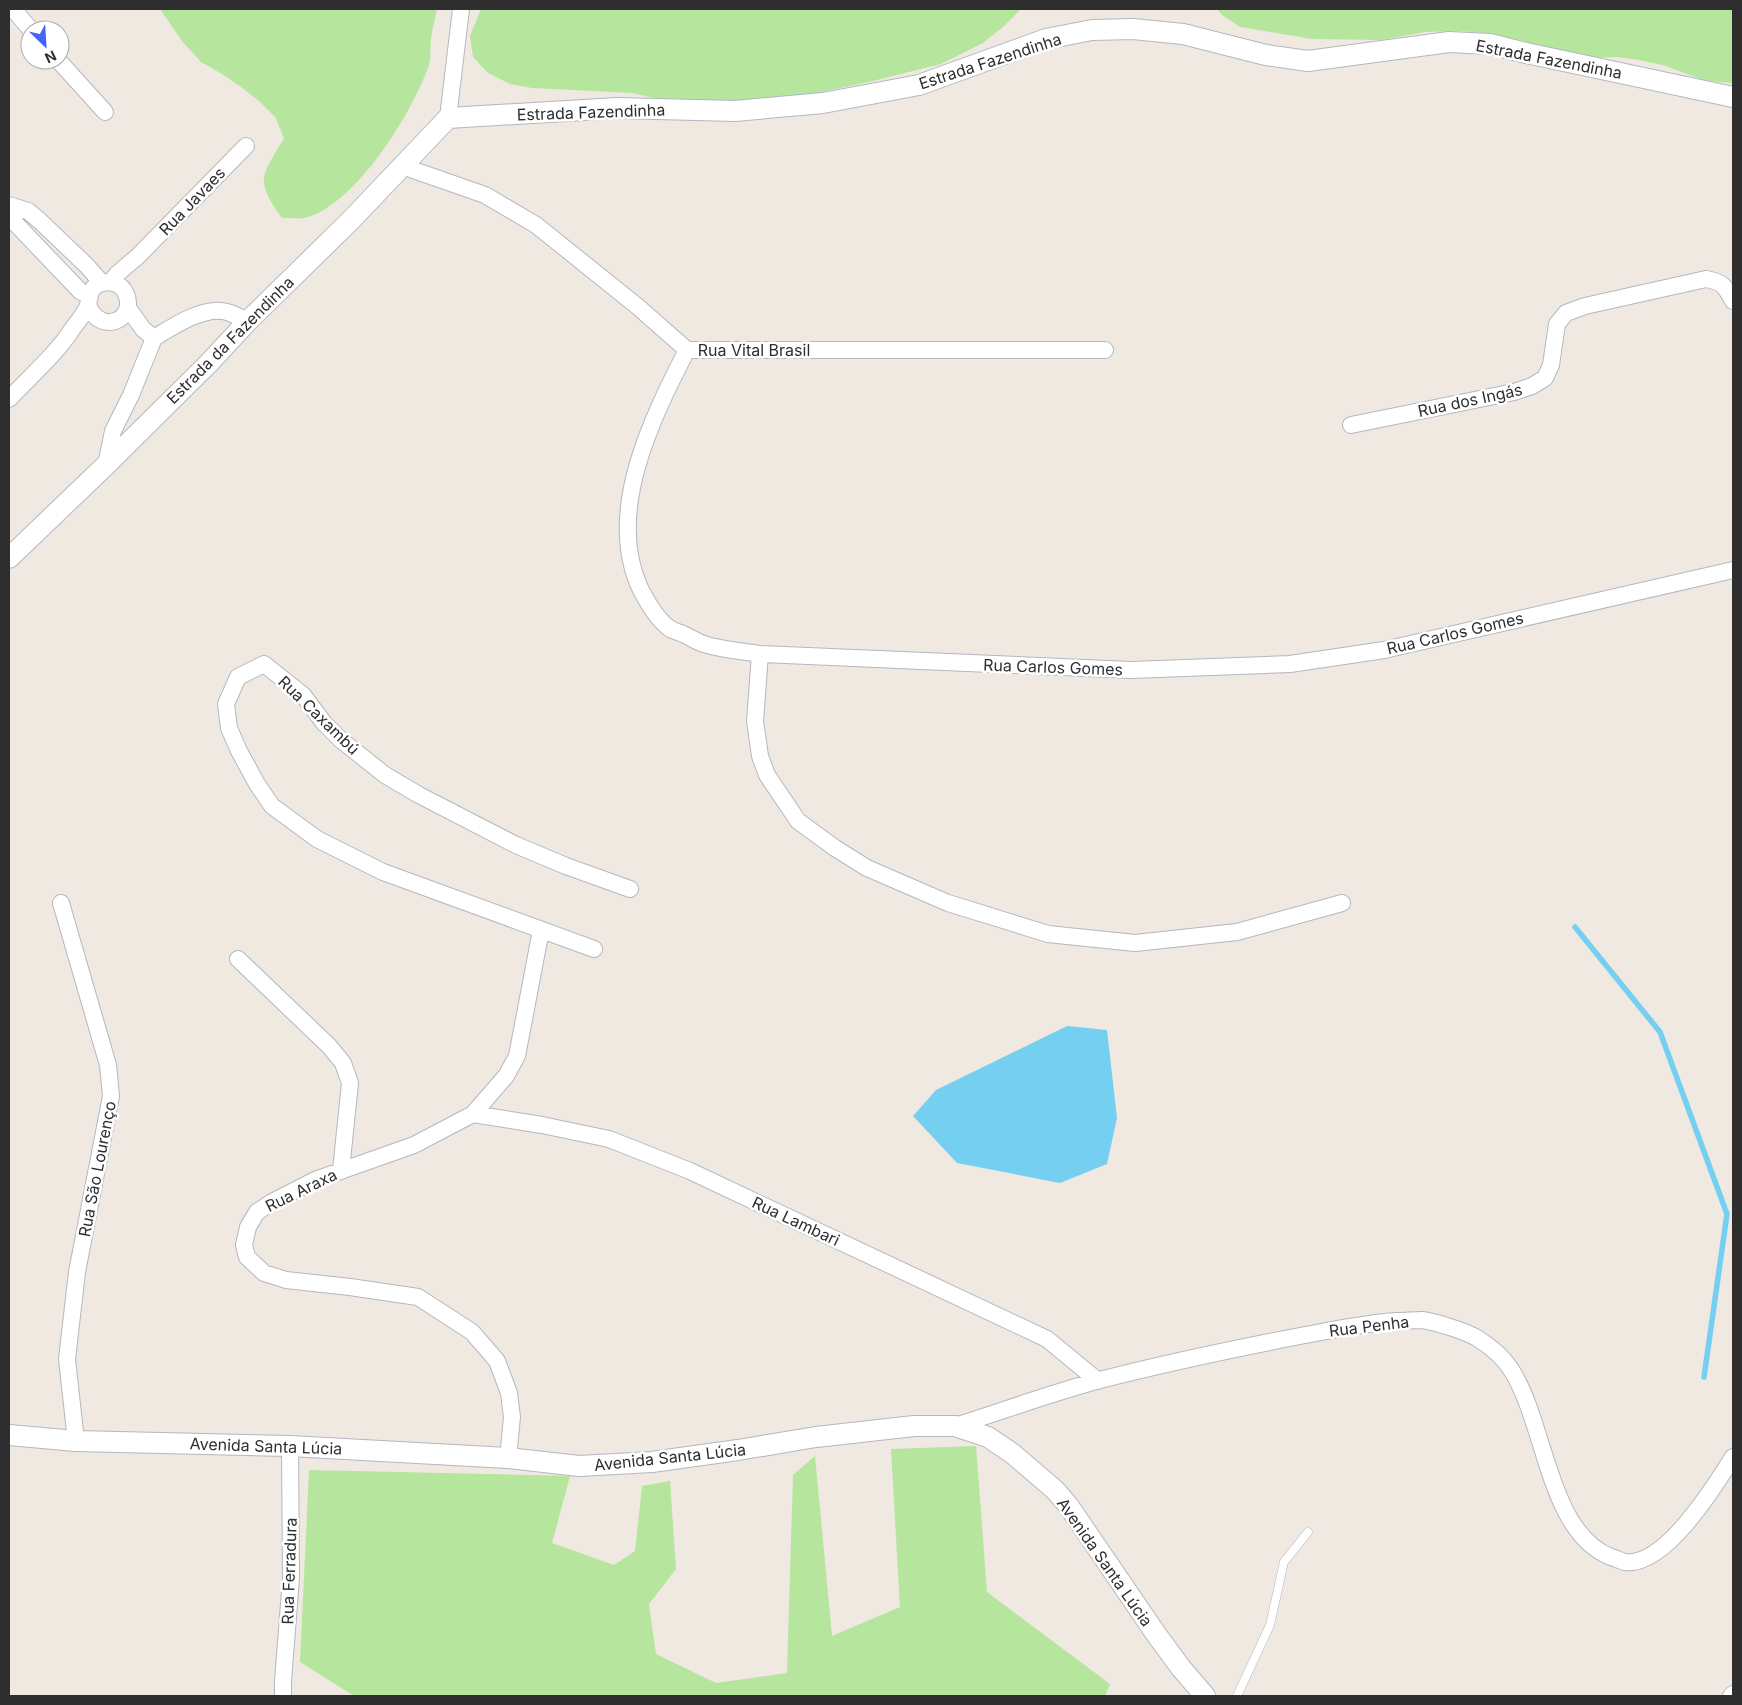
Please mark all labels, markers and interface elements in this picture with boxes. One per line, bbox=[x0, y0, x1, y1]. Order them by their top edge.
north arrow bbox=[20, 20, 70, 70]
street label: Estrada Fazendinha bbox=[916, 29, 1064, 93]
street label: Estrada Fazendinha bbox=[1474, 35, 1624, 83]
text: N bbox=[42, 47, 59, 67]
street label: Estrada Fazendinha bbox=[516, 99, 666, 125]
street label: Rua Javaes bbox=[155, 163, 229, 239]
street label: Estrada da Fazendinha bbox=[162, 272, 298, 408]
street label: Rua Vital Brasil bbox=[698, 340, 810, 360]
street label: Rua dos Ingás bbox=[1416, 379, 1524, 421]
street label: Rua Carlos Gomes bbox=[1385, 608, 1525, 658]
street label: Rua Carlos Gomes bbox=[983, 655, 1123, 679]
street label: Rua Caxambú bbox=[274, 671, 364, 759]
street label: Rua São Lourenço bbox=[74, 1099, 120, 1239]
street label: Rua Araxa bbox=[262, 1164, 340, 1216]
street label: Rua Lambari bbox=[749, 1192, 843, 1250]
street label: Rua Penha bbox=[1328, 1311, 1410, 1341]
street label: Avenida Santa Lúcia bbox=[189, 1433, 343, 1459]
street label: Avenida Santa Lúcia bbox=[593, 1439, 747, 1475]
street label: Avenida Santa Lúcia bbox=[1053, 1494, 1157, 1630]
street label: Rua Ferradura bbox=[277, 1517, 301, 1625]

